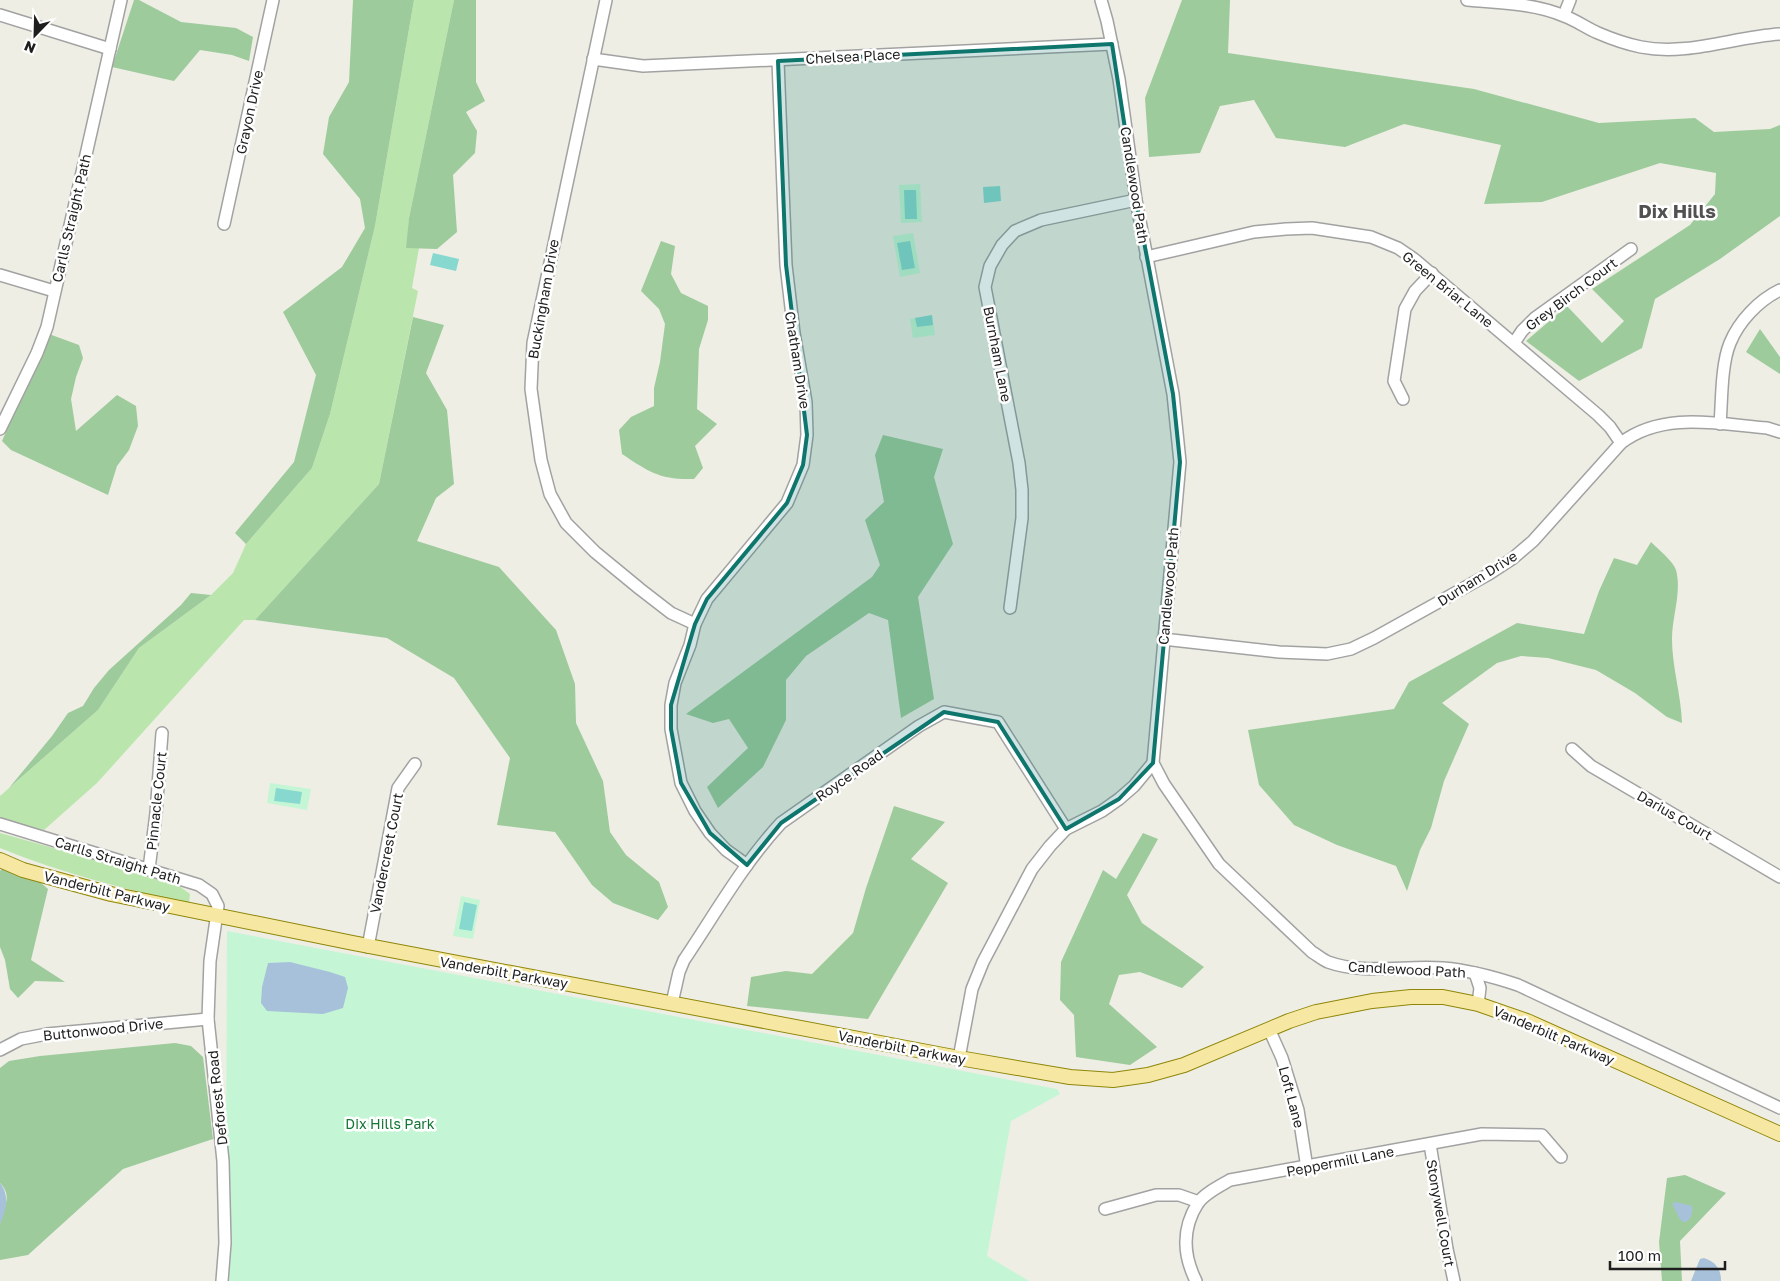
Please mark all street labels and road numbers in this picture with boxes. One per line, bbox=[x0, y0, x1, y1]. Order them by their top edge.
street label: Chelsea Place bbox=[805, 45, 901, 67]
street label: Grayon Drive bbox=[232, 68, 266, 156]
street label: Candlewood Path bbox=[1117, 125, 1153, 245]
street label: Carlls Straight Path bbox=[48, 152, 94, 284]
street label: Buckingham Drive bbox=[524, 238, 562, 360]
street label: Green Briar Lane bbox=[1399, 247, 1497, 331]
street label: Grey Birch Court bbox=[1522, 254, 1620, 334]
street label: Burnham Lane bbox=[980, 305, 1016, 403]
street label: Chatham Drive bbox=[782, 310, 814, 410]
street label: Candlewood Path bbox=[1154, 526, 1182, 646]
street label: Durham Drive bbox=[1434, 547, 1520, 609]
street label: Royce Road bbox=[812, 745, 886, 805]
street label: Pinnacle Court bbox=[142, 751, 170, 851]
street label: Darius Court bbox=[1634, 787, 1716, 843]
street label: Vandercrest Court bbox=[366, 791, 406, 915]
street label: Carlls Straight Path bbox=[53, 833, 183, 887]
street label: Vanderbilt Parkway bbox=[42, 867, 172, 915]
street label: Vanderbilt Parkway bbox=[439, 952, 570, 992]
street label: Candlewood Path bbox=[1348, 957, 1466, 981]
street label: Vanderbilt Parkway bbox=[1491, 1002, 1617, 1068]
street label: Buttonwood Drive bbox=[42, 1014, 164, 1044]
street label: Vanderbilt Parkway bbox=[837, 1026, 968, 1068]
street label: Deforest Road bbox=[204, 1050, 230, 1146]
street label: Loft Lane bbox=[1276, 1064, 1308, 1130]
street label: Peppermill Lane bbox=[1285, 1142, 1395, 1180]
street label: Stonywell Court bbox=[1423, 1158, 1459, 1268]

